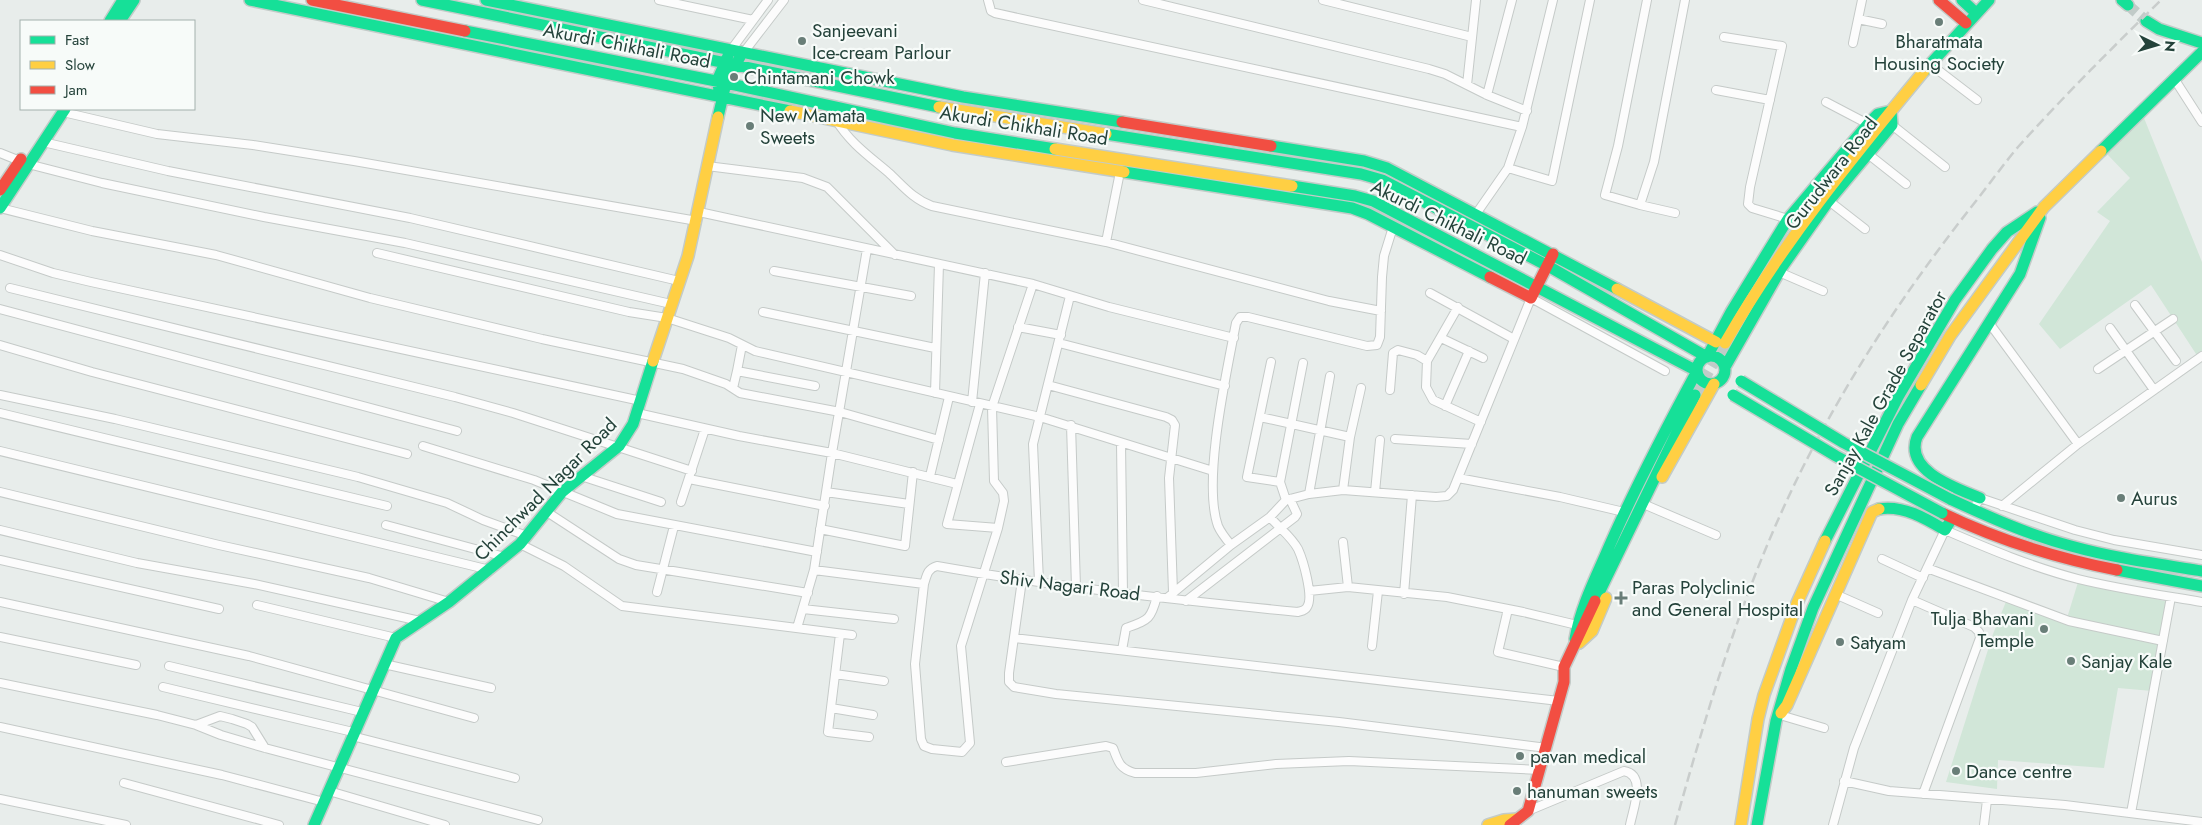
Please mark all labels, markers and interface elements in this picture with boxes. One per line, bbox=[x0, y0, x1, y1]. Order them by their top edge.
street label: Akurdi Chikhali Road bbox=[541, 16, 713, 75]
marker: Bharatmata Housing Society bbox=[1933, 16, 1945, 28]
place label: Sanjeevani Ice-cream Parlour bbox=[812, 17, 951, 66]
legend bbox=[20, 20, 195, 110]
north arrow bbox=[2132, 20, 2182, 70]
place label: Bharatmata Housing Society bbox=[1874, 28, 2005, 77]
text: Fast bbox=[65, 29, 89, 51]
marker: Sanjeevani Ice-cream Parlour bbox=[796, 35, 808, 47]
text: N bbox=[2160, 40, 2180, 53]
text: Slow bbox=[65, 54, 96, 76]
place label: Chintamani Chowk bbox=[744, 64, 895, 91]
marker: Chintamani Chowk bbox=[728, 71, 740, 83]
text: Jam bbox=[63, 79, 88, 101]
street label: Akurdi Chikhali Road bbox=[938, 99, 1110, 152]
place label: New Mamata Sweets bbox=[760, 102, 865, 151]
street label: Gurudwara Road bbox=[1779, 111, 1884, 235]
marker: New Mamata Sweets bbox=[744, 120, 756, 132]
street label: Akurdi Chikhali Road bbox=[1366, 173, 1531, 272]
street label: Sanjay Kale Grade Separator bbox=[1818, 285, 1953, 501]
street label: Chinchwad Nagar Road bbox=[468, 412, 623, 567]
place label: Aurus bbox=[2131, 485, 2178, 512]
marker: Aurus bbox=[2115, 492, 2127, 504]
street label: Shiv Nagari Road bbox=[998, 563, 1142, 608]
place label: Paras Polyclinic and General Hospital bbox=[1632, 574, 1803, 623]
marker: Paras Polyclinic and General Hospital bbox=[1614, 591, 1628, 605]
place label: Tulja Bhavani Temple bbox=[1931, 605, 2034, 654]
marker: Tulja Bhavani Temple bbox=[2038, 623, 2050, 635]
place label: Satyam bbox=[1850, 629, 1906, 656]
marker: Satyam bbox=[1834, 636, 1846, 648]
place label: Sanjay Kale bbox=[2081, 648, 2173, 675]
marker: Sanjay Kale bbox=[2065, 655, 2077, 667]
place label: pavan medical bbox=[1530, 743, 1646, 770]
marker: pavan medical bbox=[1514, 750, 1526, 762]
place label: Dance centre bbox=[1966, 758, 2072, 785]
marker: Dance centre bbox=[1950, 765, 1962, 777]
place label: hanuman sweets bbox=[1527, 778, 1658, 805]
marker: hanuman sweets bbox=[1511, 785, 1523, 797]

